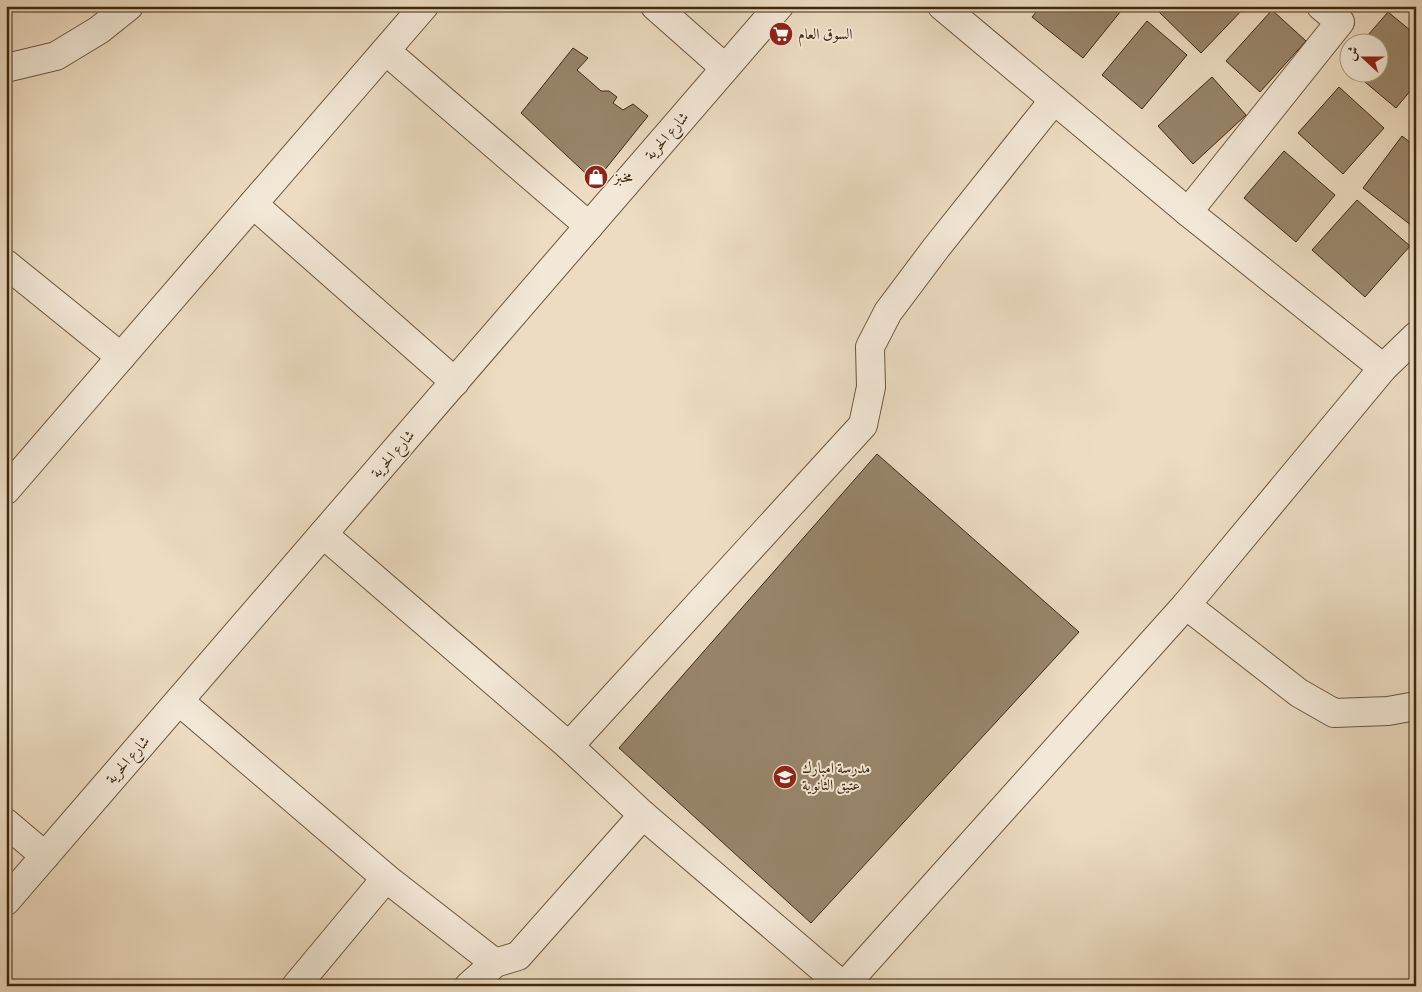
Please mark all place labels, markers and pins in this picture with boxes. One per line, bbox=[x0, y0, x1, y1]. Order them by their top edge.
supermarket icon: السوق العام bbox=[768, 21, 794, 47]
place label: السوق العام bbox=[798, 25, 853, 47]
shop icon: مخبز bbox=[583, 164, 609, 190]
place label: مخبز bbox=[612, 168, 633, 187]
place label: مدرسة امبارك عتيق الثانوية bbox=[802, 759, 870, 795]
school or university icon: مدرسة امبارك عتيق الثانوية bbox=[772, 764, 798, 790]

